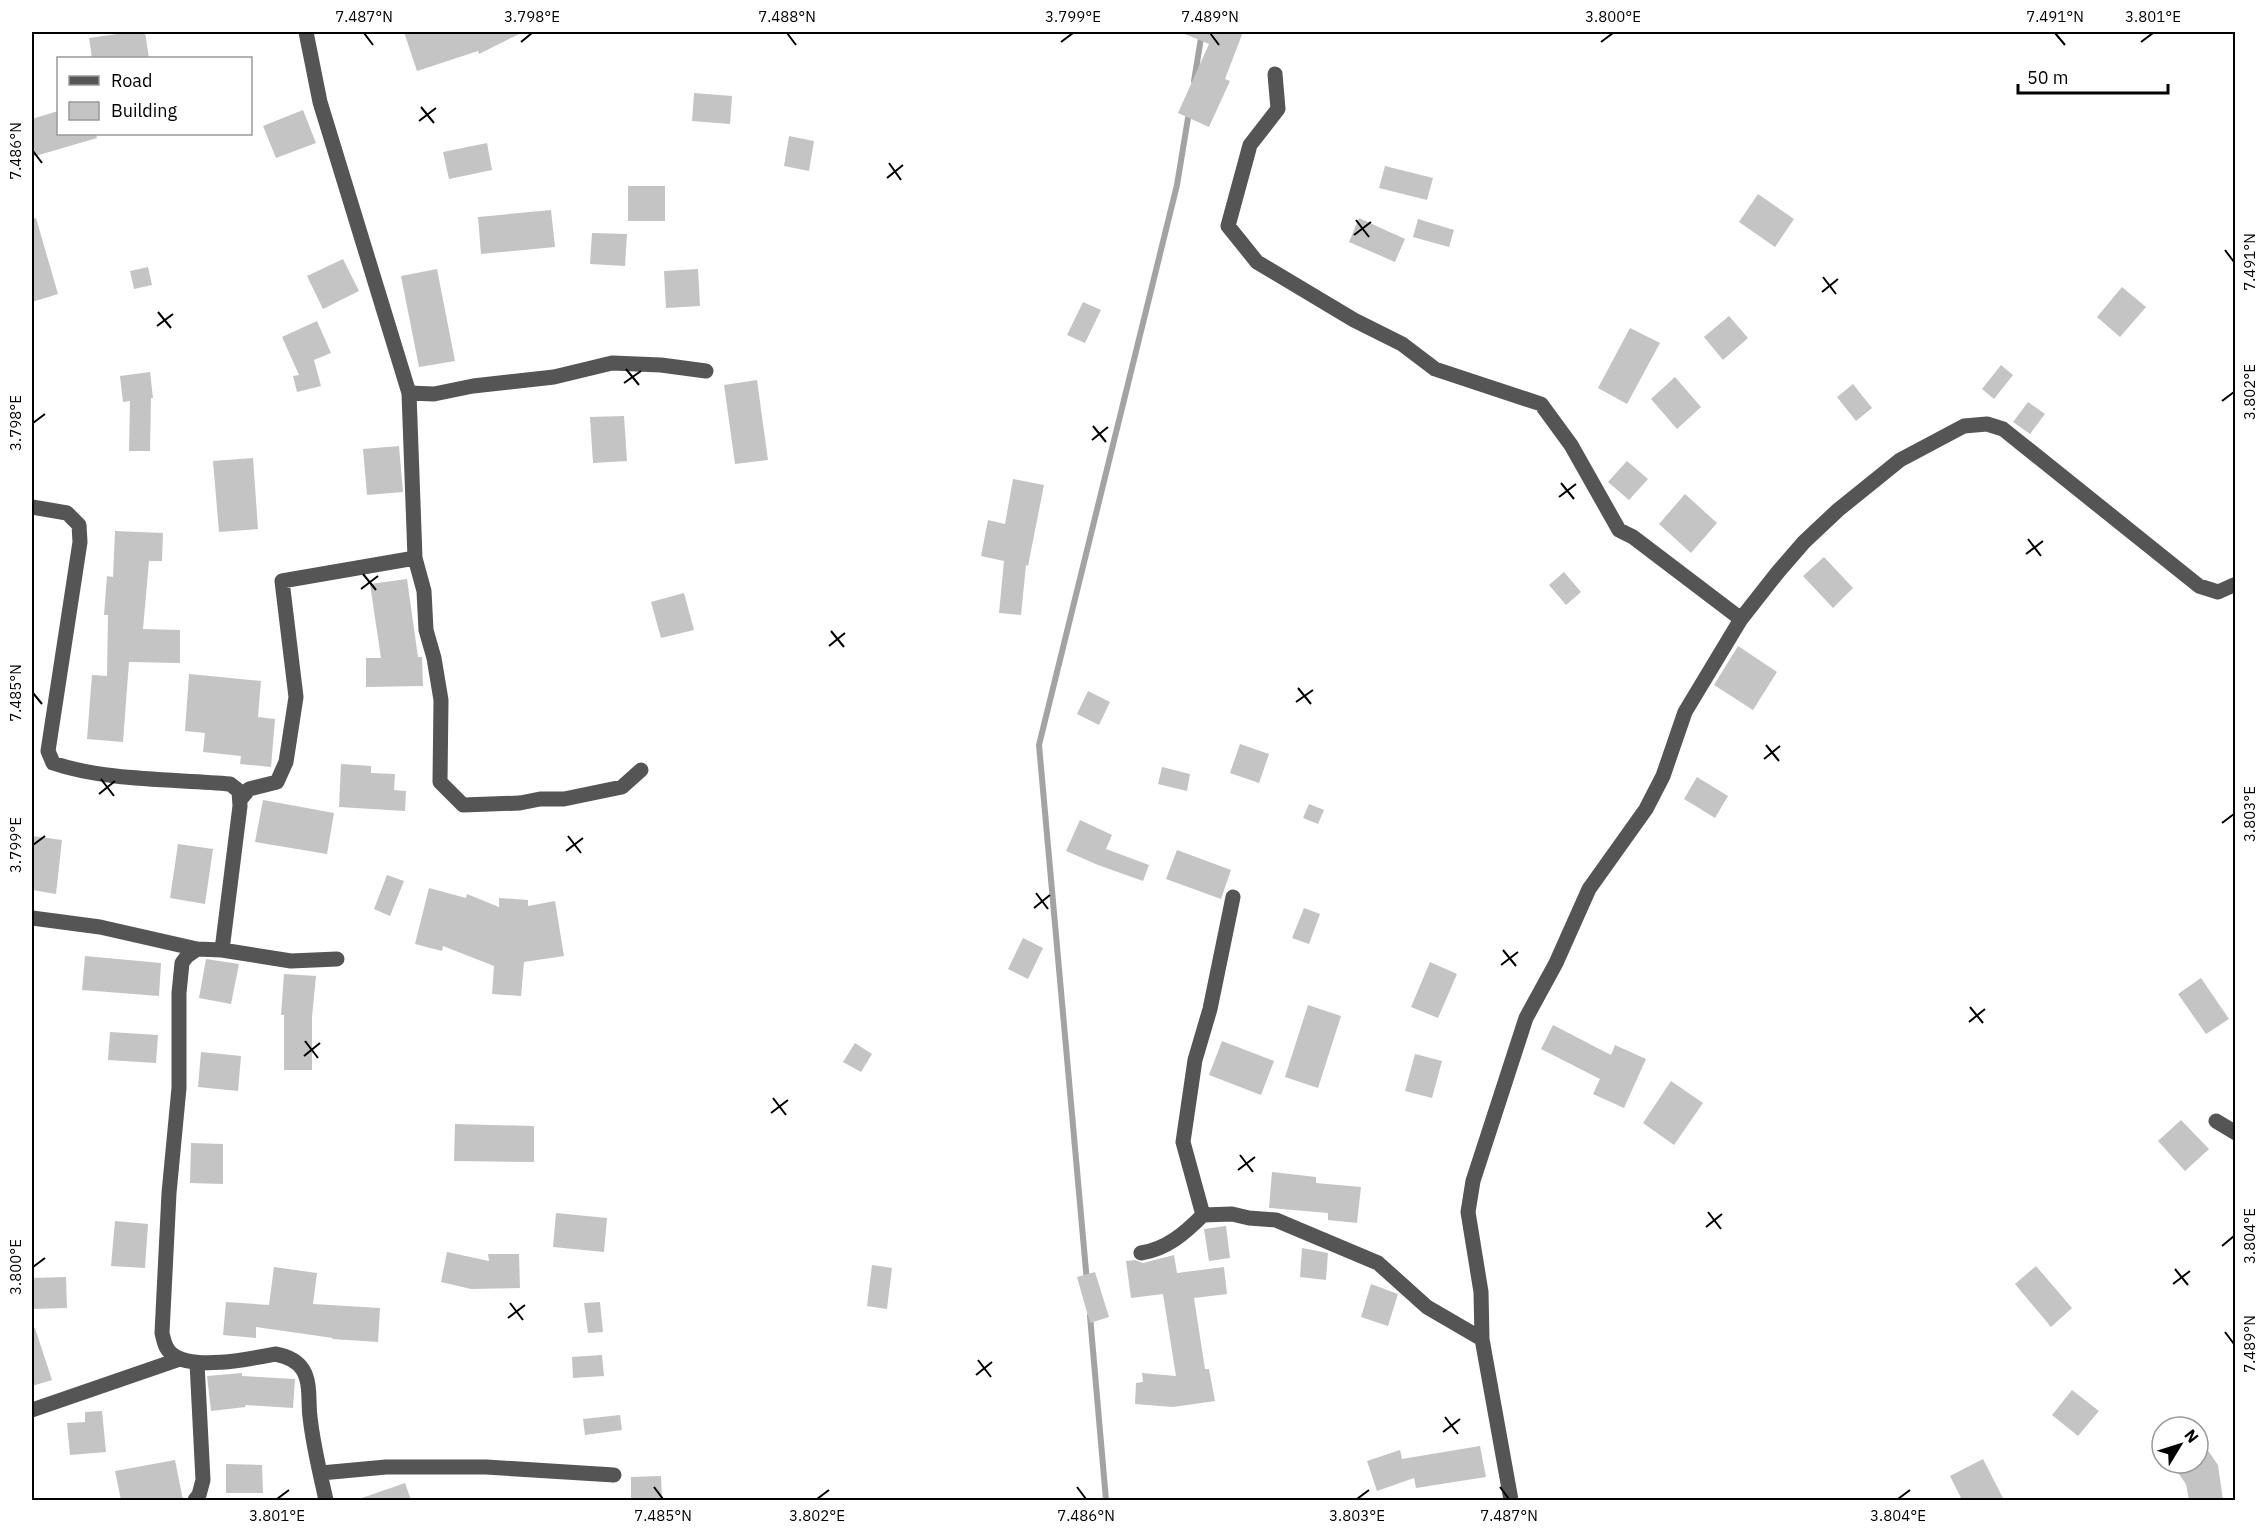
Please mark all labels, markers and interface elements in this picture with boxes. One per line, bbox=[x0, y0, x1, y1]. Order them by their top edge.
text: 7.487°N bbox=[335, 7, 393, 26]
text: 3.798°E bbox=[504, 7, 560, 26]
text: 7.488°N bbox=[758, 7, 816, 26]
text: 3.799°E bbox=[1045, 7, 1101, 26]
text: 7.489°N bbox=[1181, 7, 1239, 26]
text: 3.800°E bbox=[1585, 7, 1641, 26]
text: 7.491°N bbox=[2026, 7, 2084, 26]
text: 3.801°E bbox=[2125, 7, 2181, 26]
legend bbox=[57, 57, 252, 135]
scale bar bbox=[2018, 57, 2168, 95]
text: 50 m bbox=[2027, 66, 2069, 89]
text: Road bbox=[111, 69, 152, 92]
text: Building bbox=[111, 99, 178, 122]
text: 7.486°N bbox=[6, 122, 25, 180]
text: 7.491°N bbox=[2240, 233, 2259, 291]
text: 3.802°E bbox=[2240, 364, 2259, 420]
text: 3.798°E bbox=[6, 395, 25, 451]
text: 7.485°N bbox=[6, 664, 25, 722]
text: 3.803°E bbox=[2240, 786, 2259, 842]
text: 3.799°E bbox=[6, 817, 25, 873]
text: 3.804°E bbox=[2240, 1208, 2259, 1264]
text: 3.800°E bbox=[6, 1239, 25, 1295]
text: 7.489°N bbox=[2240, 1315, 2259, 1373]
north arrow bbox=[2150, 1415, 2210, 1475]
text: N bbox=[2180, 1425, 2203, 1446]
text: 3.801°E bbox=[249, 1506, 305, 1525]
text: 7.485°N bbox=[634, 1506, 692, 1525]
text: 3.802°E bbox=[789, 1506, 845, 1525]
text: 7.486°N bbox=[1057, 1506, 1115, 1525]
text: 3.803°E bbox=[1329, 1506, 1385, 1525]
text: 7.487°N bbox=[1480, 1506, 1538, 1525]
text: 3.804°E bbox=[1870, 1506, 1926, 1525]

